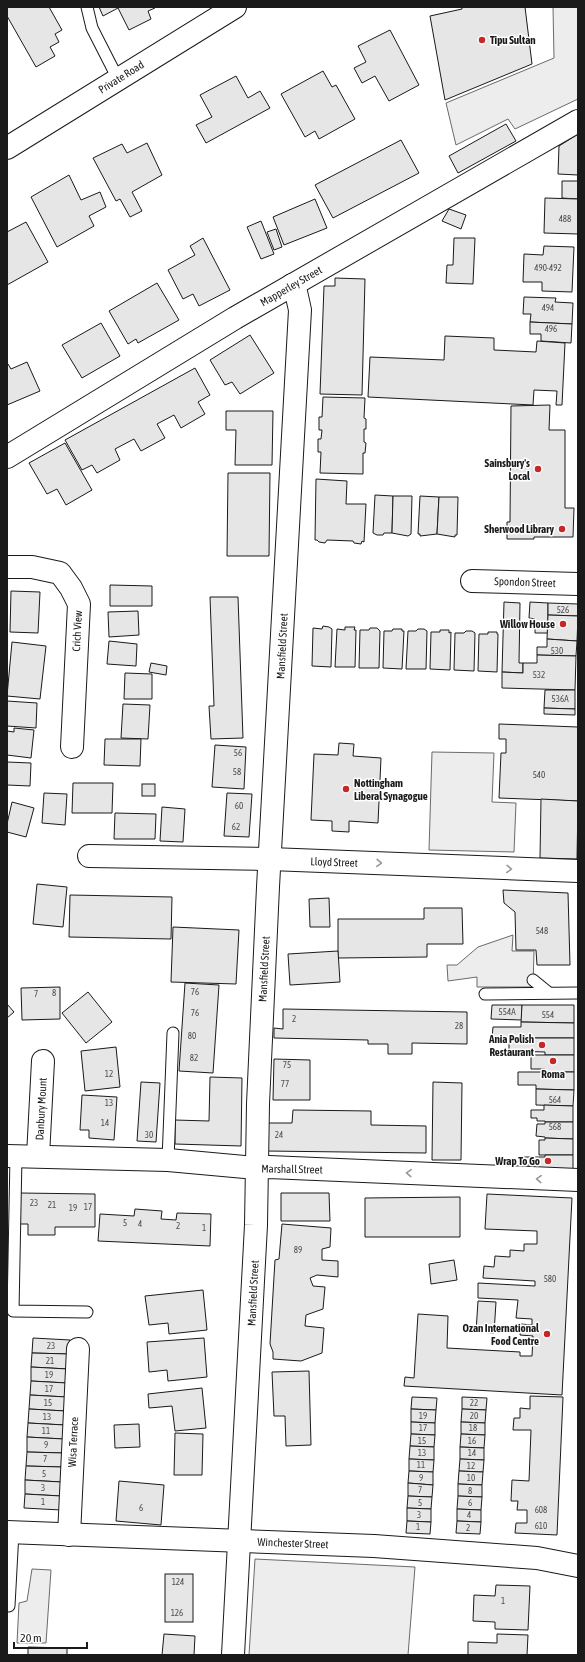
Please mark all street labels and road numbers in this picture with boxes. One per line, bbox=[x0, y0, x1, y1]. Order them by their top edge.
street label: Private Road bbox=[96, 58, 146, 96]
street label: Mapperley Street bbox=[258, 264, 324, 308]
street label: Spondon Street bbox=[494, 575, 556, 589]
street label: Crich View bbox=[70, 610, 84, 652]
street label: Mansfield Street bbox=[274, 613, 290, 679]
street label: Lloyd Street bbox=[310, 855, 358, 869]
street label: Mansfield Street bbox=[256, 936, 272, 1002]
street label: Danbury Mount bbox=[33, 1077, 49, 1141]
street label: Marshall Street bbox=[261, 1162, 323, 1176]
street label: Mansfield Street bbox=[245, 1260, 261, 1326]
street label: Wisa Terrace bbox=[66, 1416, 80, 1468]
street label: Winchester Street bbox=[257, 1536, 329, 1550]

